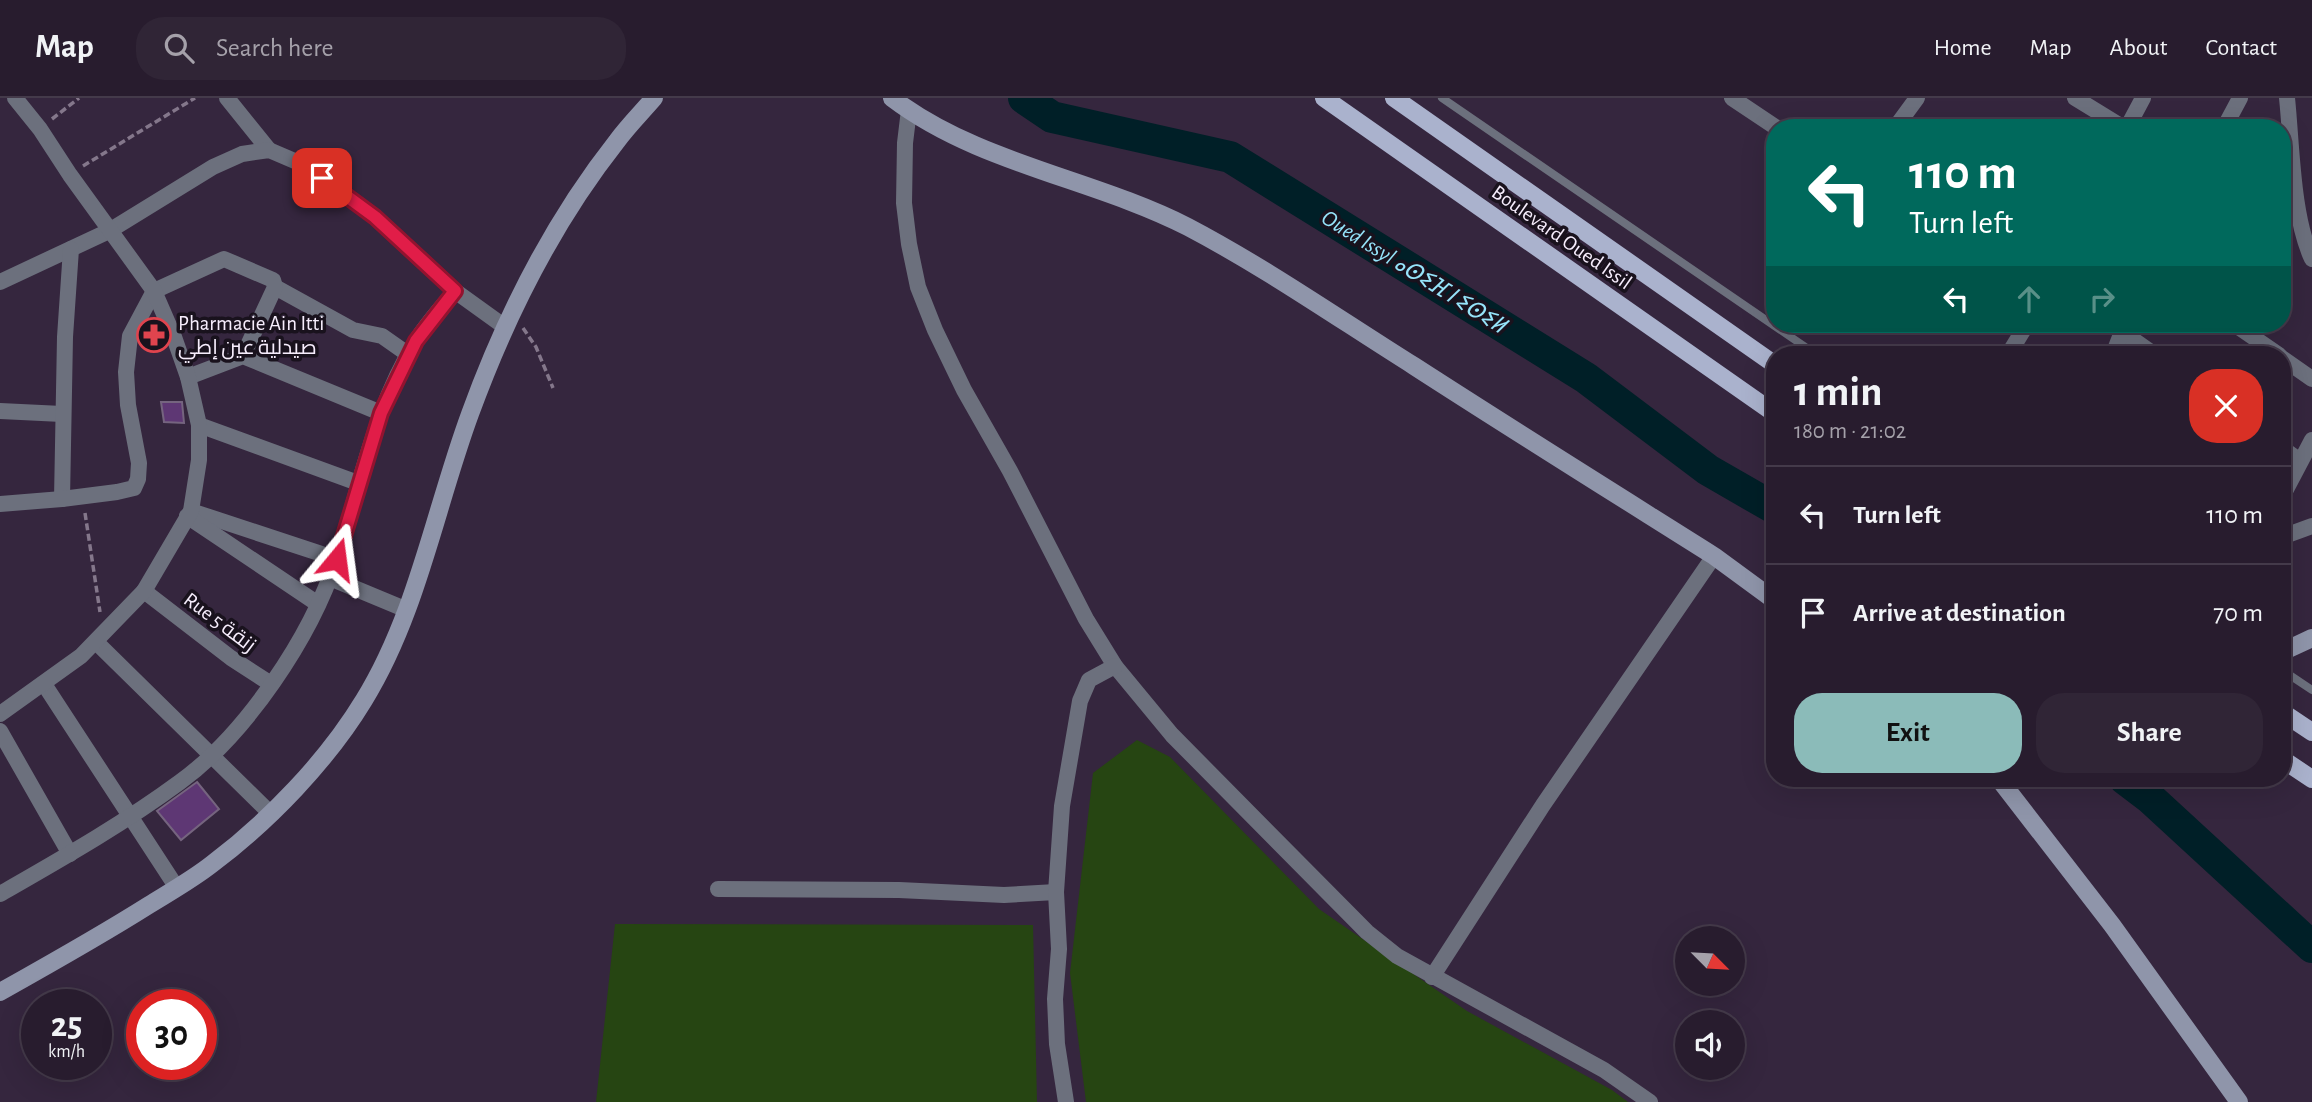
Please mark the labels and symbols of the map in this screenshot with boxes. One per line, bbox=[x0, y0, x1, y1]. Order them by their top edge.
pin bbox=[292, 148, 352, 208]
street label: Boulevard Oued Issil bbox=[1488, 181, 1635, 293]
water label: Oued Issyl ⴰⵙⵉⴼ ⵏ ⵉⵙⵉⵍ bbox=[1317, 206, 1511, 339]
place label: Pharmacie Ain Itti صيدلية عين إطي bbox=[178, 313, 324, 363]
pharmacy icon: Pharmacie Ain Itti صيدلية عين إطي bbox=[135, 316, 173, 354]
position arrow bbox=[300, 522, 374, 596]
street label: Rue 5 زنقة bbox=[179, 589, 260, 657]
north arrow bbox=[1675, 926, 1745, 996]
speed limit sign: 30 bbox=[126, 989, 217, 1080]

